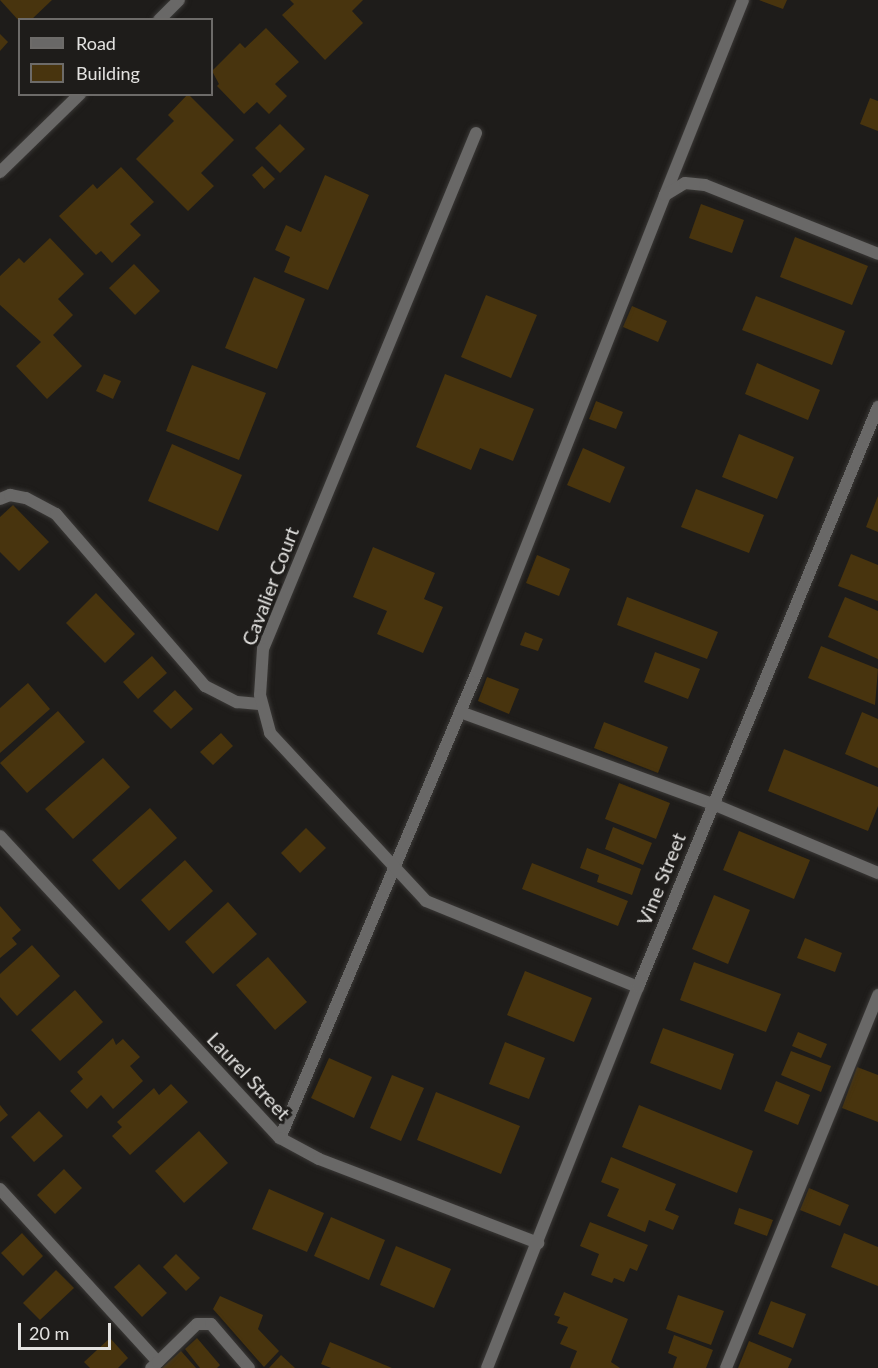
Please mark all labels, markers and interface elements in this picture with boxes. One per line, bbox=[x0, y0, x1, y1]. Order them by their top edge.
legend bbox=[18, 18, 213, 96]
text: Road bbox=[76, 32, 116, 54]
text: Building bbox=[76, 62, 140, 84]
street label: Cavalier Court bbox=[236, 523, 304, 649]
street label: Vine Street bbox=[632, 829, 690, 929]
street label: Laurel Street bbox=[202, 1027, 296, 1125]
scale bar bbox=[21, 1311, 114, 1349]
text: 20 m bbox=[29, 1322, 69, 1344]

